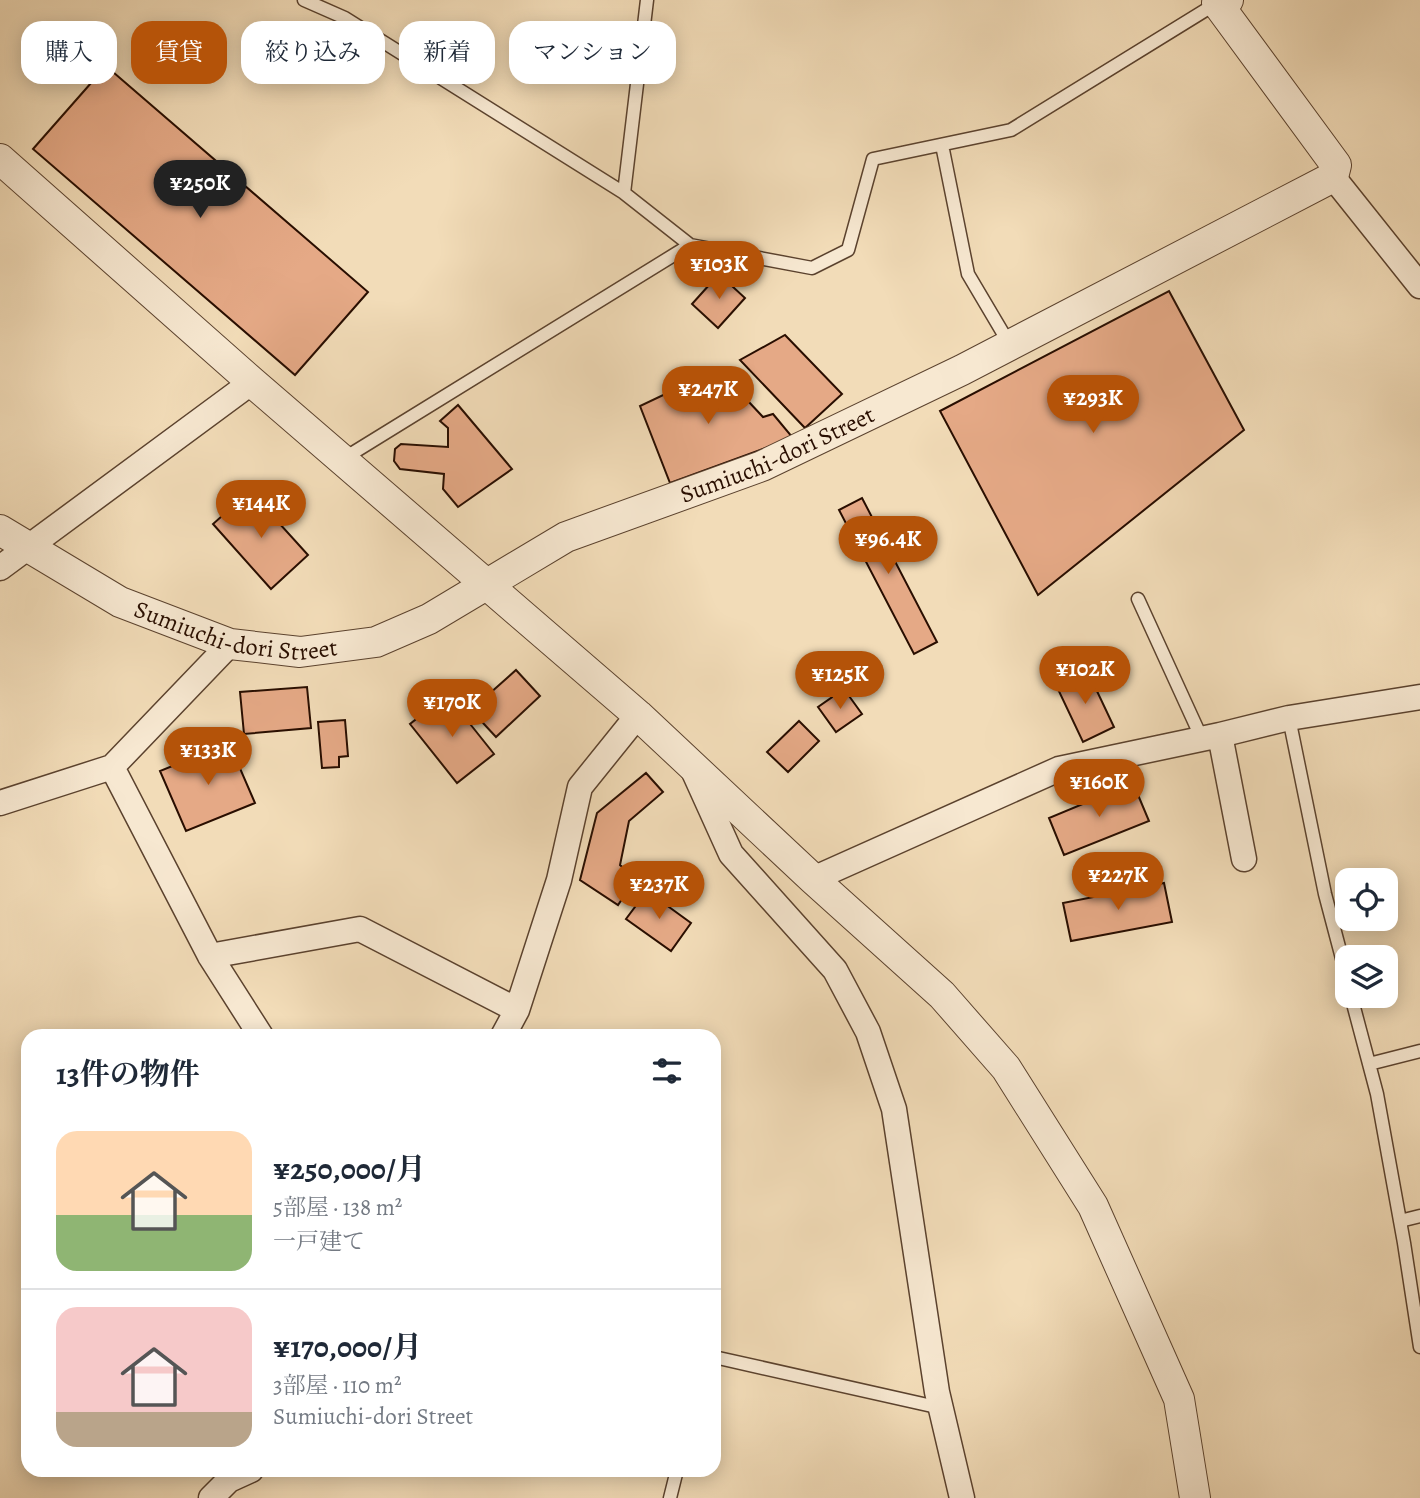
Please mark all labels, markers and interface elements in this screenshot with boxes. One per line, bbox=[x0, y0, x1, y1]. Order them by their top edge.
chip: 購入 bbox=[21, 21, 117, 84]
chip: 賃貸 bbox=[131, 21, 227, 84]
chip: 絞り込み bbox=[241, 21, 385, 84]
chip: 新着 bbox=[399, 21, 495, 84]
chip: マンション bbox=[509, 21, 676, 84]
pin: ¥250K bbox=[151, 160, 249, 220]
text: ¥250K bbox=[170, 167, 230, 198]
pin: ¥103K bbox=[670, 242, 768, 301]
text: ¥103K bbox=[690, 248, 748, 279]
pin: ¥247K bbox=[659, 366, 757, 426]
text: ¥247K bbox=[678, 373, 738, 404]
pin: ¥293K bbox=[1044, 376, 1142, 435]
text: ¥293K bbox=[1063, 382, 1123, 413]
street label: Sumiuchi-dori Street bbox=[675, 398, 880, 510]
pin: ¥144K bbox=[212, 480, 310, 540]
text: ¥144K bbox=[232, 487, 290, 518]
pin: ¥96.4K bbox=[831, 516, 945, 576]
text: ¥96.4K bbox=[855, 523, 921, 554]
street label: Sumiuchi-dori Street bbox=[130, 593, 339, 668]
pin: ¥102K bbox=[1036, 646, 1134, 706]
pin: ¥125K bbox=[791, 652, 889, 711]
text: ¥102K bbox=[1055, 653, 1115, 684]
text: ¥125K bbox=[811, 658, 869, 689]
pin: ¥170K bbox=[403, 680, 501, 739]
text: ¥170K bbox=[423, 686, 481, 717]
pin: ¥133K bbox=[159, 728, 257, 787]
text: ¥133K bbox=[180, 734, 236, 765]
pin: ¥160K bbox=[1050, 760, 1148, 819]
text: ¥160K bbox=[1070, 766, 1128, 797]
pin: ¥227K bbox=[1069, 852, 1167, 912]
text: ¥227K bbox=[1088, 859, 1148, 890]
pin: ¥237K bbox=[610, 862, 708, 921]
text: ¥237K bbox=[629, 868, 689, 899]
map controls bbox=[1335, 868, 1398, 1008]
button: locate bbox=[1335, 868, 1398, 931]
button: layers bbox=[1335, 945, 1398, 1008]
icon: filters bbox=[648, 1052, 686, 1090]
text: 13件の物件 bbox=[56, 1054, 200, 1094]
text: ¥250,000/月 bbox=[273, 1149, 426, 1189]
icon: home bbox=[112, 1159, 196, 1243]
text: 5部屋 · 138 m² bbox=[273, 1192, 402, 1223]
text: 一戸建て bbox=[273, 1226, 365, 1257]
text: ¥170,000/月 bbox=[273, 1327, 422, 1367]
icon: home bbox=[112, 1335, 196, 1419]
text: 3部屋 · 110 m² bbox=[273, 1370, 401, 1401]
text: Sumiuchi-dori Street bbox=[273, 1401, 473, 1432]

